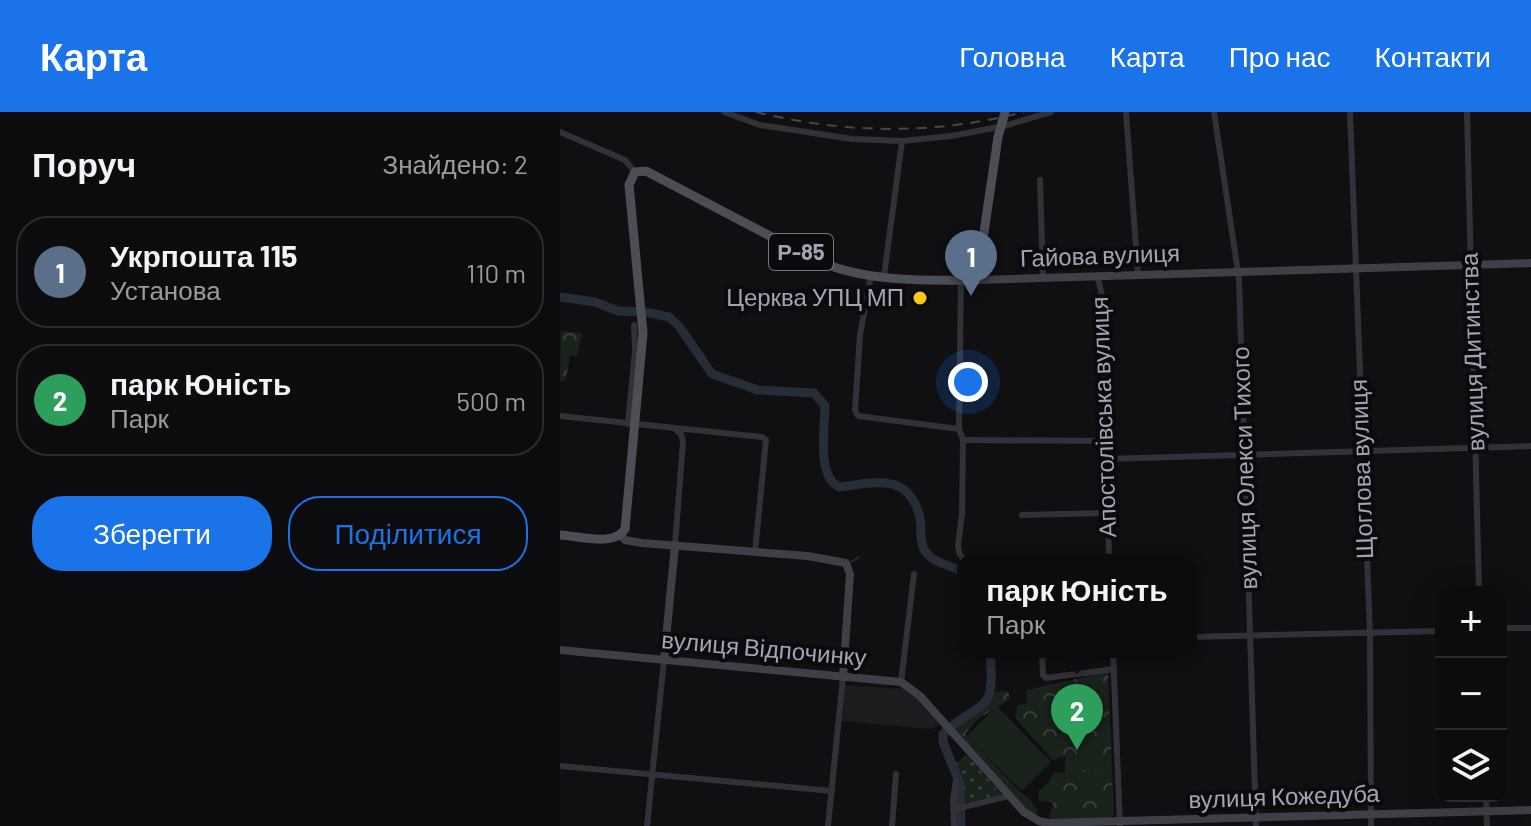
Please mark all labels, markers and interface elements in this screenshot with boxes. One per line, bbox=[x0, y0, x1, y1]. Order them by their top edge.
text: Карта bbox=[40, 33, 147, 79]
text: Головна bbox=[959, 39, 1066, 73]
text: Карта bbox=[1110, 39, 1185, 73]
text: Про нас bbox=[1229, 39, 1331, 73]
text: Контакти bbox=[1375, 39, 1491, 73]
text: Поруч bbox=[32, 143, 136, 184]
text: Знайдено: 2 bbox=[383, 148, 528, 179]
pin: 1 bbox=[945, 230, 997, 296]
road number: Р-85 bbox=[769, 234, 833, 270]
text: Укрпошта 115 bbox=[110, 237, 297, 273]
street label: Гайова вулиця bbox=[1019, 237, 1181, 272]
street label: вулиця Дитинства bbox=[1454, 252, 1489, 452]
text: 1 bbox=[55, 257, 65, 288]
text: 110 m bbox=[466, 257, 526, 288]
text: Установа bbox=[110, 274, 221, 305]
place label: Церква УПЦ МП bbox=[726, 282, 904, 311]
marker: Церква УПЦ МП bbox=[911, 289, 929, 307]
street label: Апостолівська вулиця bbox=[1084, 296, 1121, 538]
street label: вулиця Олекси Тихого bbox=[1225, 346, 1262, 590]
your location bbox=[948, 362, 988, 402]
text: парк Юність bbox=[110, 365, 291, 401]
street label: Щоглова вулиця bbox=[1343, 379, 1378, 560]
text: 2 bbox=[53, 385, 67, 416]
text: 500 m bbox=[457, 385, 526, 416]
text: Парк bbox=[110, 402, 169, 433]
button: Зберегти bbox=[32, 496, 272, 571]
button: Поділитися bbox=[288, 496, 528, 571]
popup bbox=[957, 554, 1197, 658]
text: парк Юність bbox=[986, 571, 1168, 607]
map controls bbox=[1435, 586, 1507, 802]
button: + bbox=[1435, 586, 1507, 658]
text: Парк bbox=[986, 608, 1045, 639]
street label: вулиця Відпочинку bbox=[660, 624, 868, 671]
button: − bbox=[1435, 658, 1507, 730]
pin: 2 bbox=[1051, 684, 1103, 750]
button: layers bbox=[1435, 730, 1507, 802]
street label: вулиця Кожедуба bbox=[1188, 778, 1381, 813]

